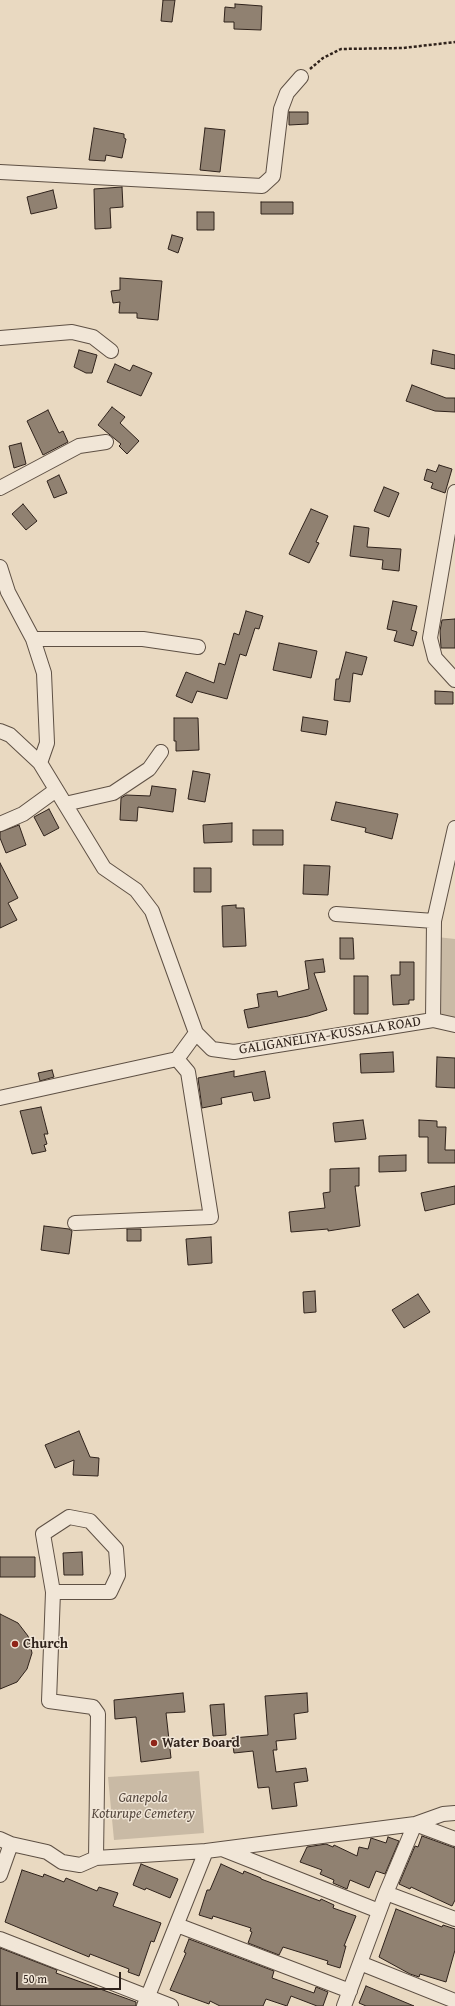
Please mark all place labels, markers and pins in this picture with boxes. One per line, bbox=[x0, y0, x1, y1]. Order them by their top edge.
place label: Church bbox=[23, 1636, 68, 1652]
marker: Church bbox=[10, 1639, 20, 1649]
place label: Water Board bbox=[162, 1735, 240, 1751]
marker: Water Board bbox=[149, 1738, 159, 1748]

